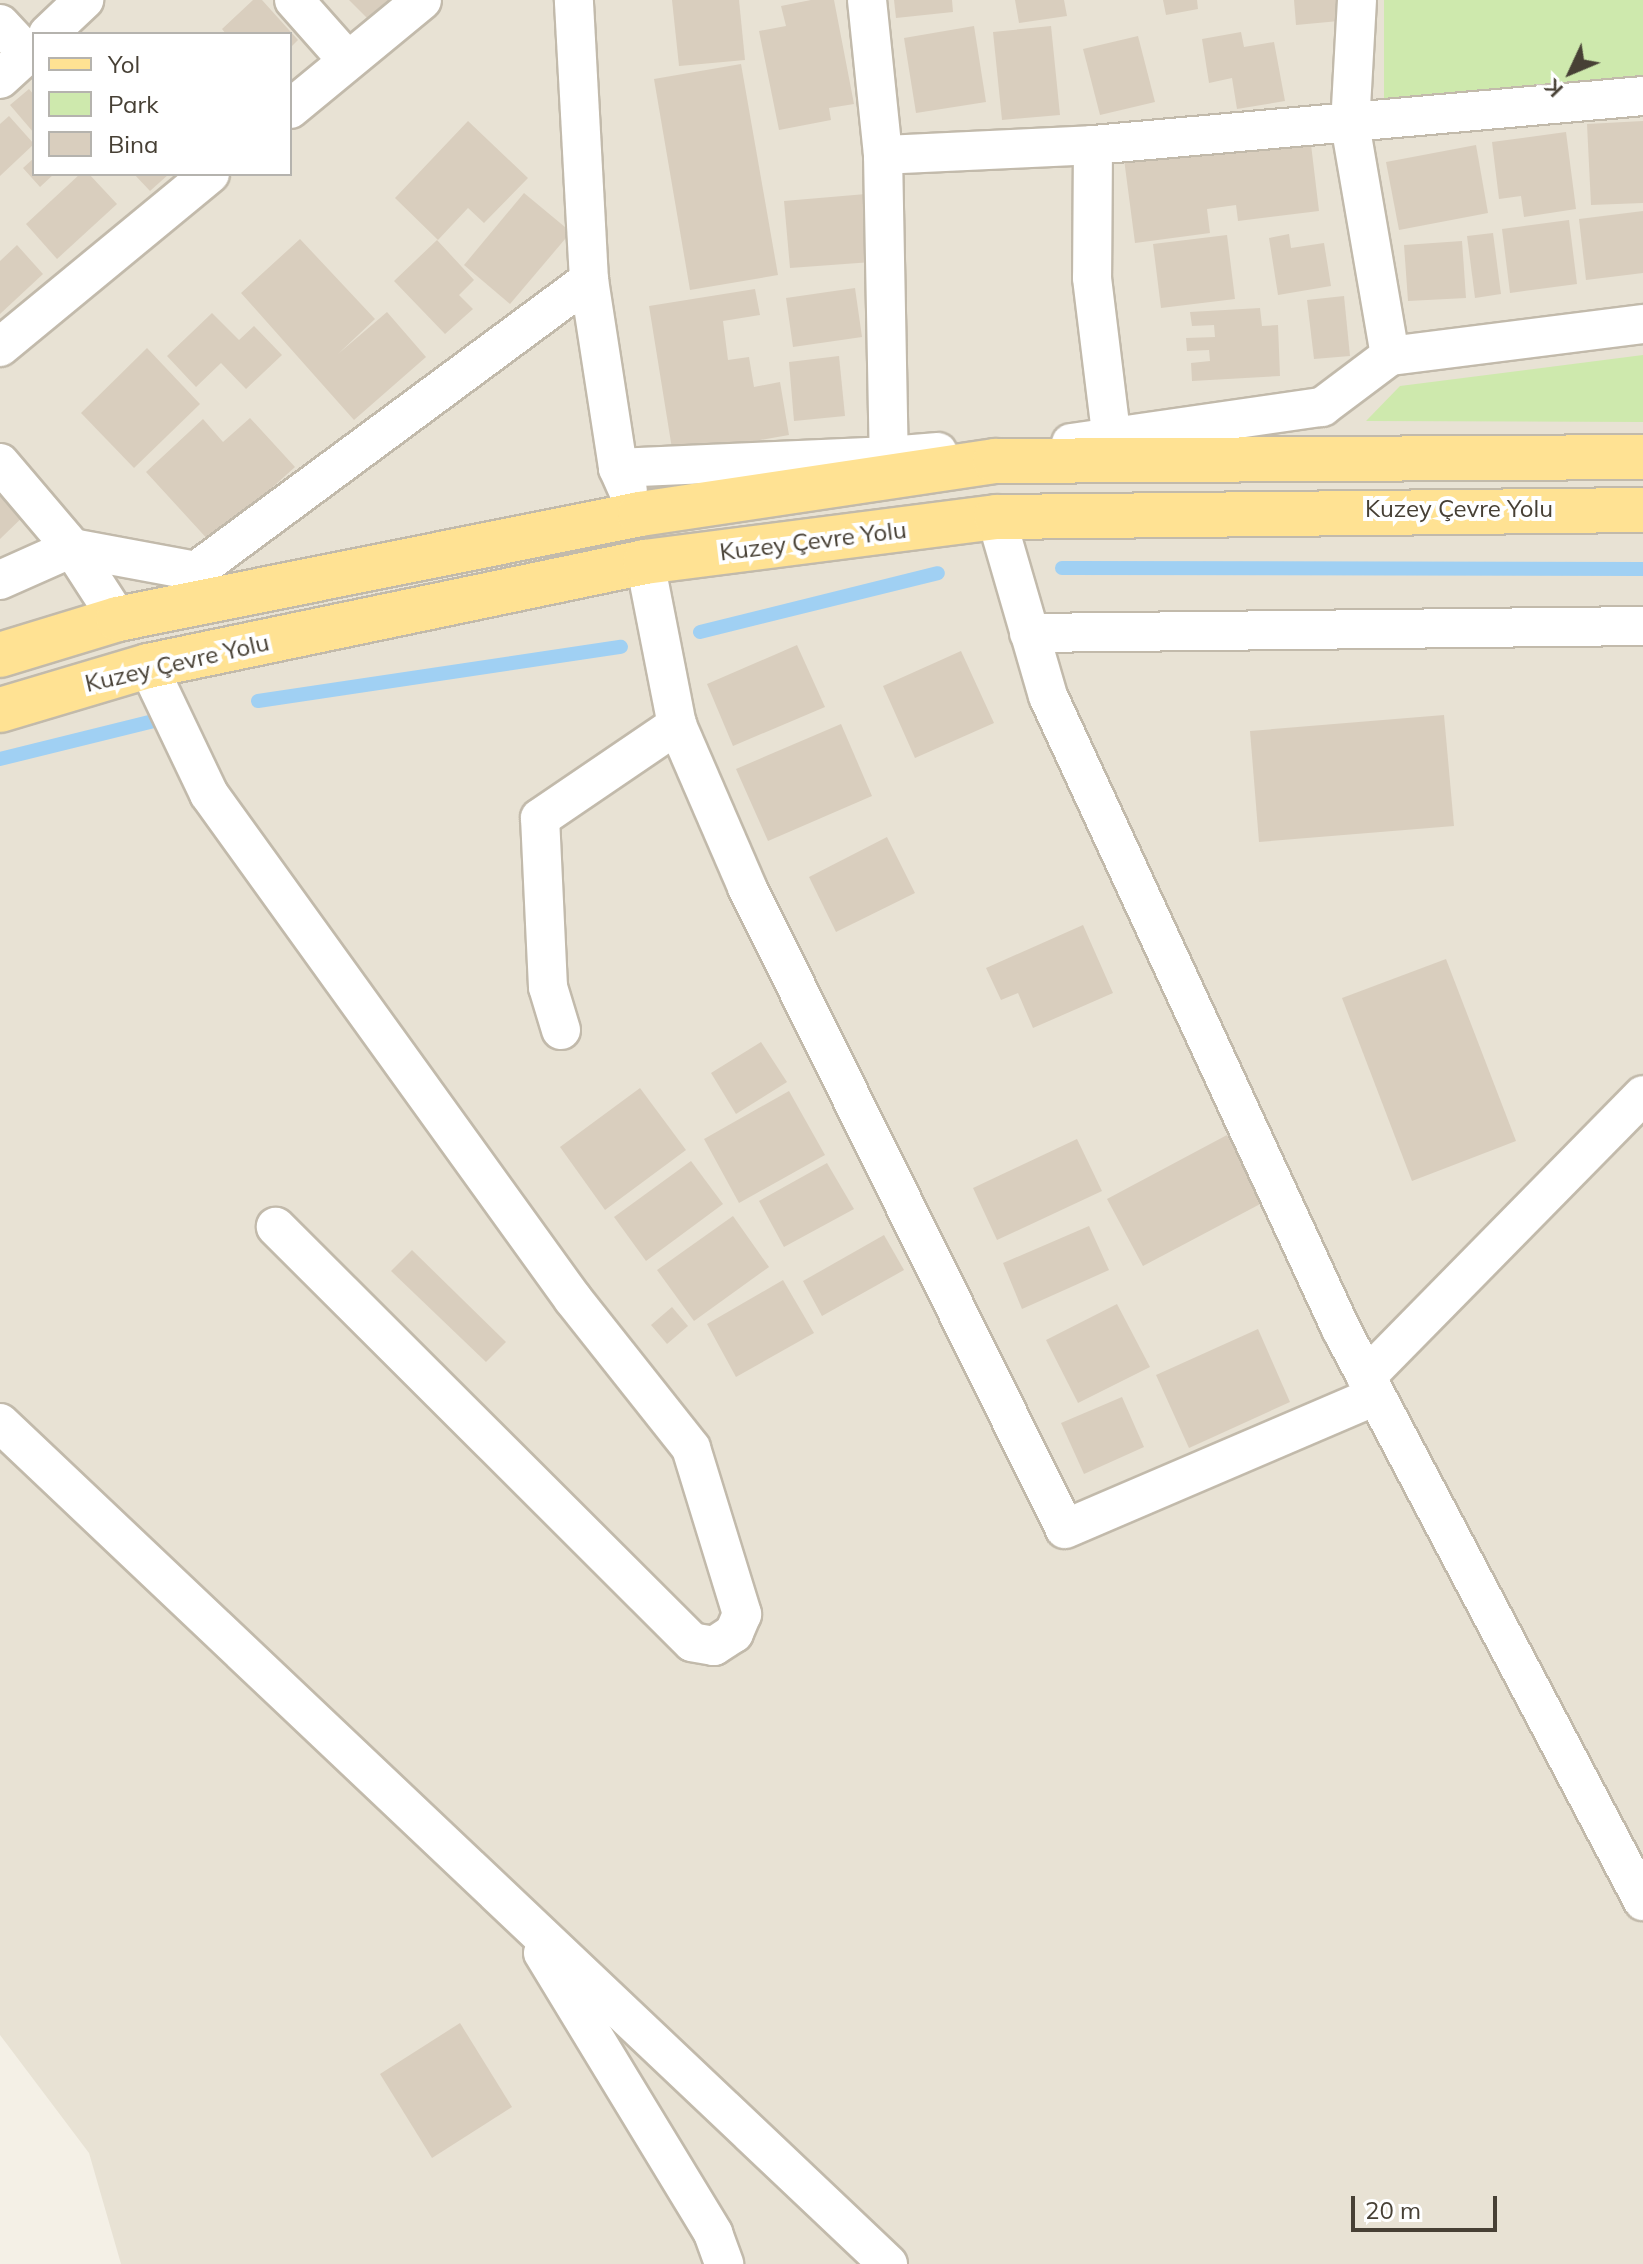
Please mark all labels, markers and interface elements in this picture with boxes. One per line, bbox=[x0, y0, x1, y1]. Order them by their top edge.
legend bbox=[32, 32, 292, 176]
north arrow bbox=[1531, 32, 1611, 112]
text: Yol bbox=[108, 49, 140, 79]
text: K bbox=[1539, 74, 1569, 104]
text: Park bbox=[108, 89, 159, 119]
text: Bina bbox=[108, 129, 159, 159]
street label: Kuzey Çevre Yolu bbox=[1365, 495, 1553, 523]
street label: Kuzey Çevre Yolu bbox=[718, 515, 908, 567]
street label: Kuzey Çevre Yolu bbox=[82, 628, 272, 698]
scale bar bbox=[1355, 2180, 1501, 2230]
text: 20 m bbox=[1365, 2195, 1421, 2225]

